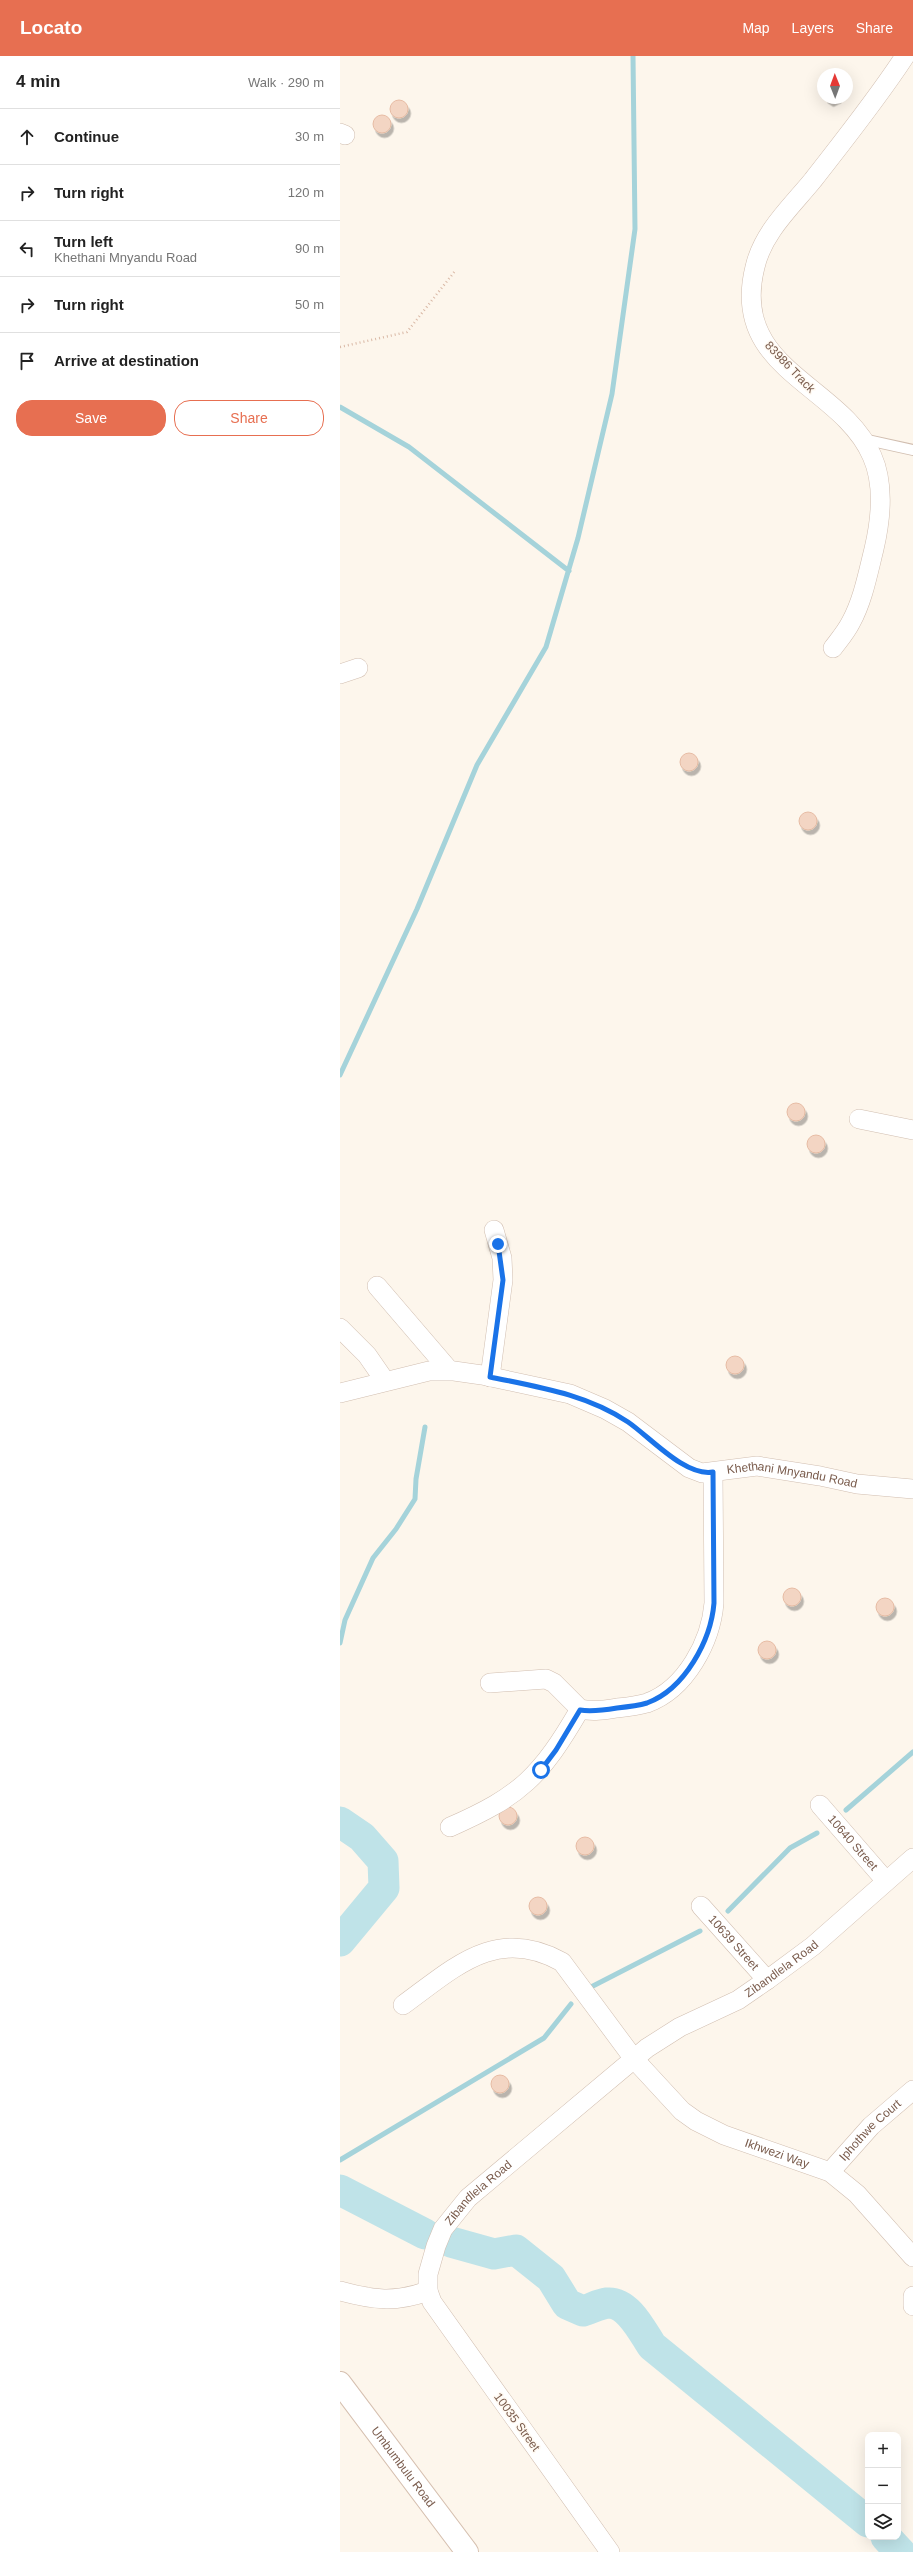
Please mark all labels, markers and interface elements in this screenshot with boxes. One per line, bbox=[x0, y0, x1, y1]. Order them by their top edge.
text: Locato bbox=[20, 17, 82, 38]
text: Map bbox=[742, 20, 770, 36]
text: Layers bbox=[792, 20, 834, 36]
text: Share bbox=[856, 20, 893, 36]
north arrow bbox=[817, 68, 853, 104]
text: 4 min bbox=[16, 72, 60, 91]
text: Walk · 290 m bbox=[248, 75, 324, 90]
icon: ahead bbox=[16, 126, 38, 148]
text: Continue bbox=[54, 128, 119, 145]
text: 30 m bbox=[295, 129, 324, 144]
icon: right bbox=[16, 182, 38, 204]
text: Turn right bbox=[54, 184, 124, 201]
text: 120 m bbox=[288, 185, 324, 200]
text: Turn left bbox=[54, 233, 113, 250]
icon: left bbox=[16, 238, 38, 260]
text: 90 m bbox=[295, 241, 324, 256]
text: Khethani Mnyandu Road bbox=[54, 250, 197, 265]
icon: right bbox=[16, 294, 38, 316]
text: Turn right bbox=[54, 296, 124, 313]
text: 50 m bbox=[295, 297, 324, 312]
street label: 83986 Track bbox=[762, 338, 819, 396]
icon: arrive bbox=[16, 350, 38, 372]
text: Arrive at destination bbox=[54, 352, 199, 369]
button: Save bbox=[16, 400, 166, 436]
button: Share bbox=[174, 400, 324, 436]
route end bbox=[489, 1235, 507, 1253]
street label: Khethani Mnyandu Road bbox=[726, 1459, 859, 1491]
route start bbox=[532, 1761, 550, 1779]
street label: 10640 Street bbox=[825, 1812, 881, 1874]
street label: 10639 Street bbox=[705, 1912, 762, 1973]
street label: Zibandlela Road bbox=[742, 1938, 821, 2000]
street label: Iphothwe Court bbox=[836, 2096, 904, 2164]
street label: Ikhwezi Way bbox=[743, 2136, 811, 2171]
street label: Zibandlela Road bbox=[442, 2157, 515, 2228]
street label: 10035 Street bbox=[491, 2390, 543, 2454]
street label: Umbumbulu Road bbox=[368, 2424, 438, 2510]
map controls bbox=[865, 2432, 901, 2540]
button: + bbox=[865, 2432, 901, 2468]
button: − bbox=[865, 2468, 901, 2504]
button: layers bbox=[865, 2504, 901, 2540]

